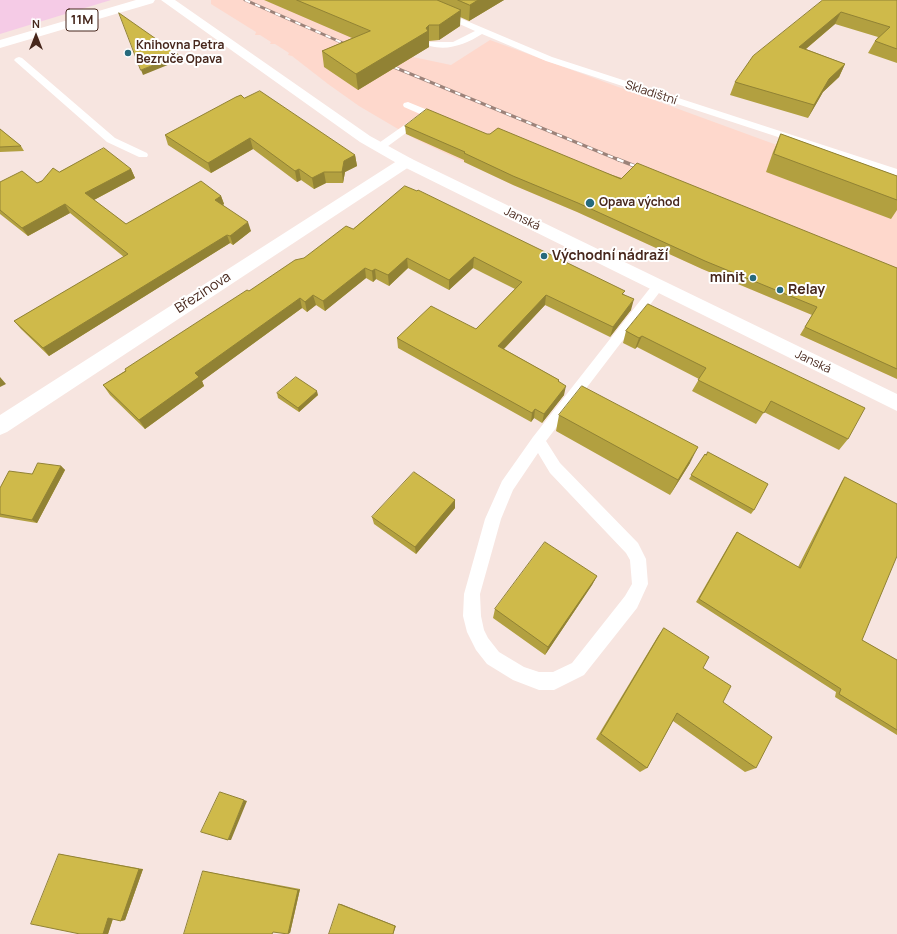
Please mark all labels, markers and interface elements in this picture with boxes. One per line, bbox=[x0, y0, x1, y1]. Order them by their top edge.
road number: 11M bbox=[66, 9, 98, 31]
north arrow bbox=[16, 16, 56, 56]
text: N bbox=[32, 16, 40, 31]
place label: Knihovna Petra Bezruče Opava bbox=[136, 39, 224, 67]
marker: Knihovna Petra Bezruče Opava bbox=[123, 48, 133, 58]
street label: Skladištní bbox=[623, 78, 679, 108]
place label: Opava východ bbox=[599, 196, 680, 210]
marker: Opava východ bbox=[584, 197, 596, 209]
street label: Janská bbox=[502, 204, 542, 234]
place label: Východní nádraží bbox=[552, 248, 668, 264]
marker: Východní nádraží bbox=[539, 251, 549, 261]
street label: Březinova bbox=[172, 269, 234, 317]
place label: minit bbox=[710, 270, 745, 286]
marker: minit bbox=[748, 273, 758, 283]
place label: Relay bbox=[788, 282, 825, 298]
marker: Relay bbox=[775, 285, 785, 295]
street label: Janská bbox=[793, 347, 833, 377]

